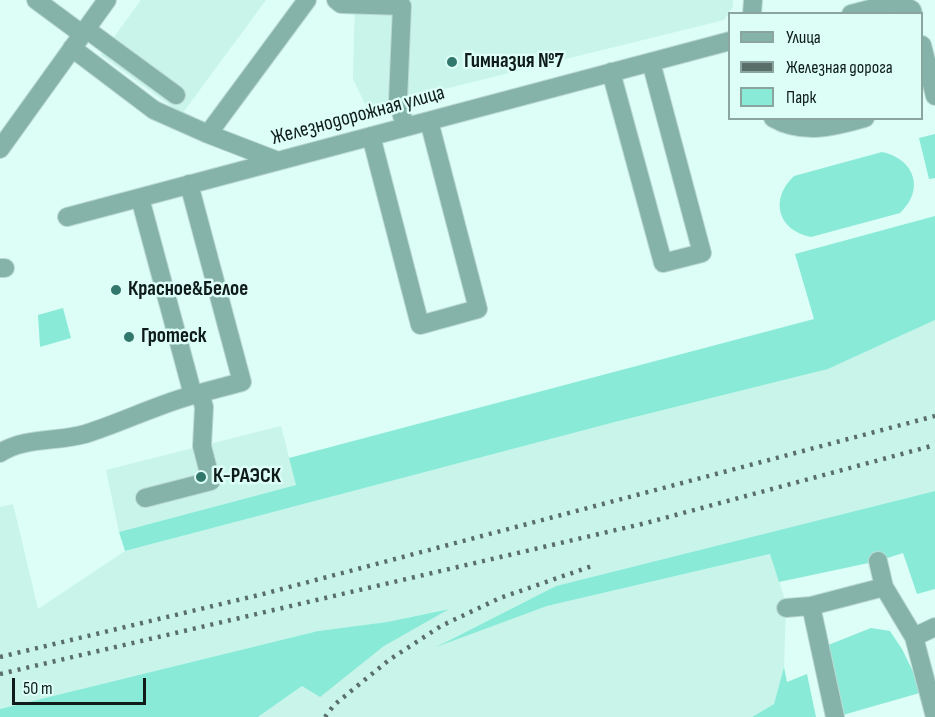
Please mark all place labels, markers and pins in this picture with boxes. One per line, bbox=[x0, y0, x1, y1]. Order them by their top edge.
place label: Гимназия №7 bbox=[464, 49, 564, 75]
marker: Гимназия №7 bbox=[445, 55, 459, 69]
place label: Красное&Белое bbox=[128, 277, 248, 303]
marker: Красное&Белое bbox=[109, 283, 123, 297]
place label: Гротеск bbox=[141, 324, 207, 350]
marker: Гротеск bbox=[122, 330, 136, 344]
place label: К-РАЭСК bbox=[213, 464, 281, 490]
marker: К-РАЭСК bbox=[194, 470, 208, 484]

